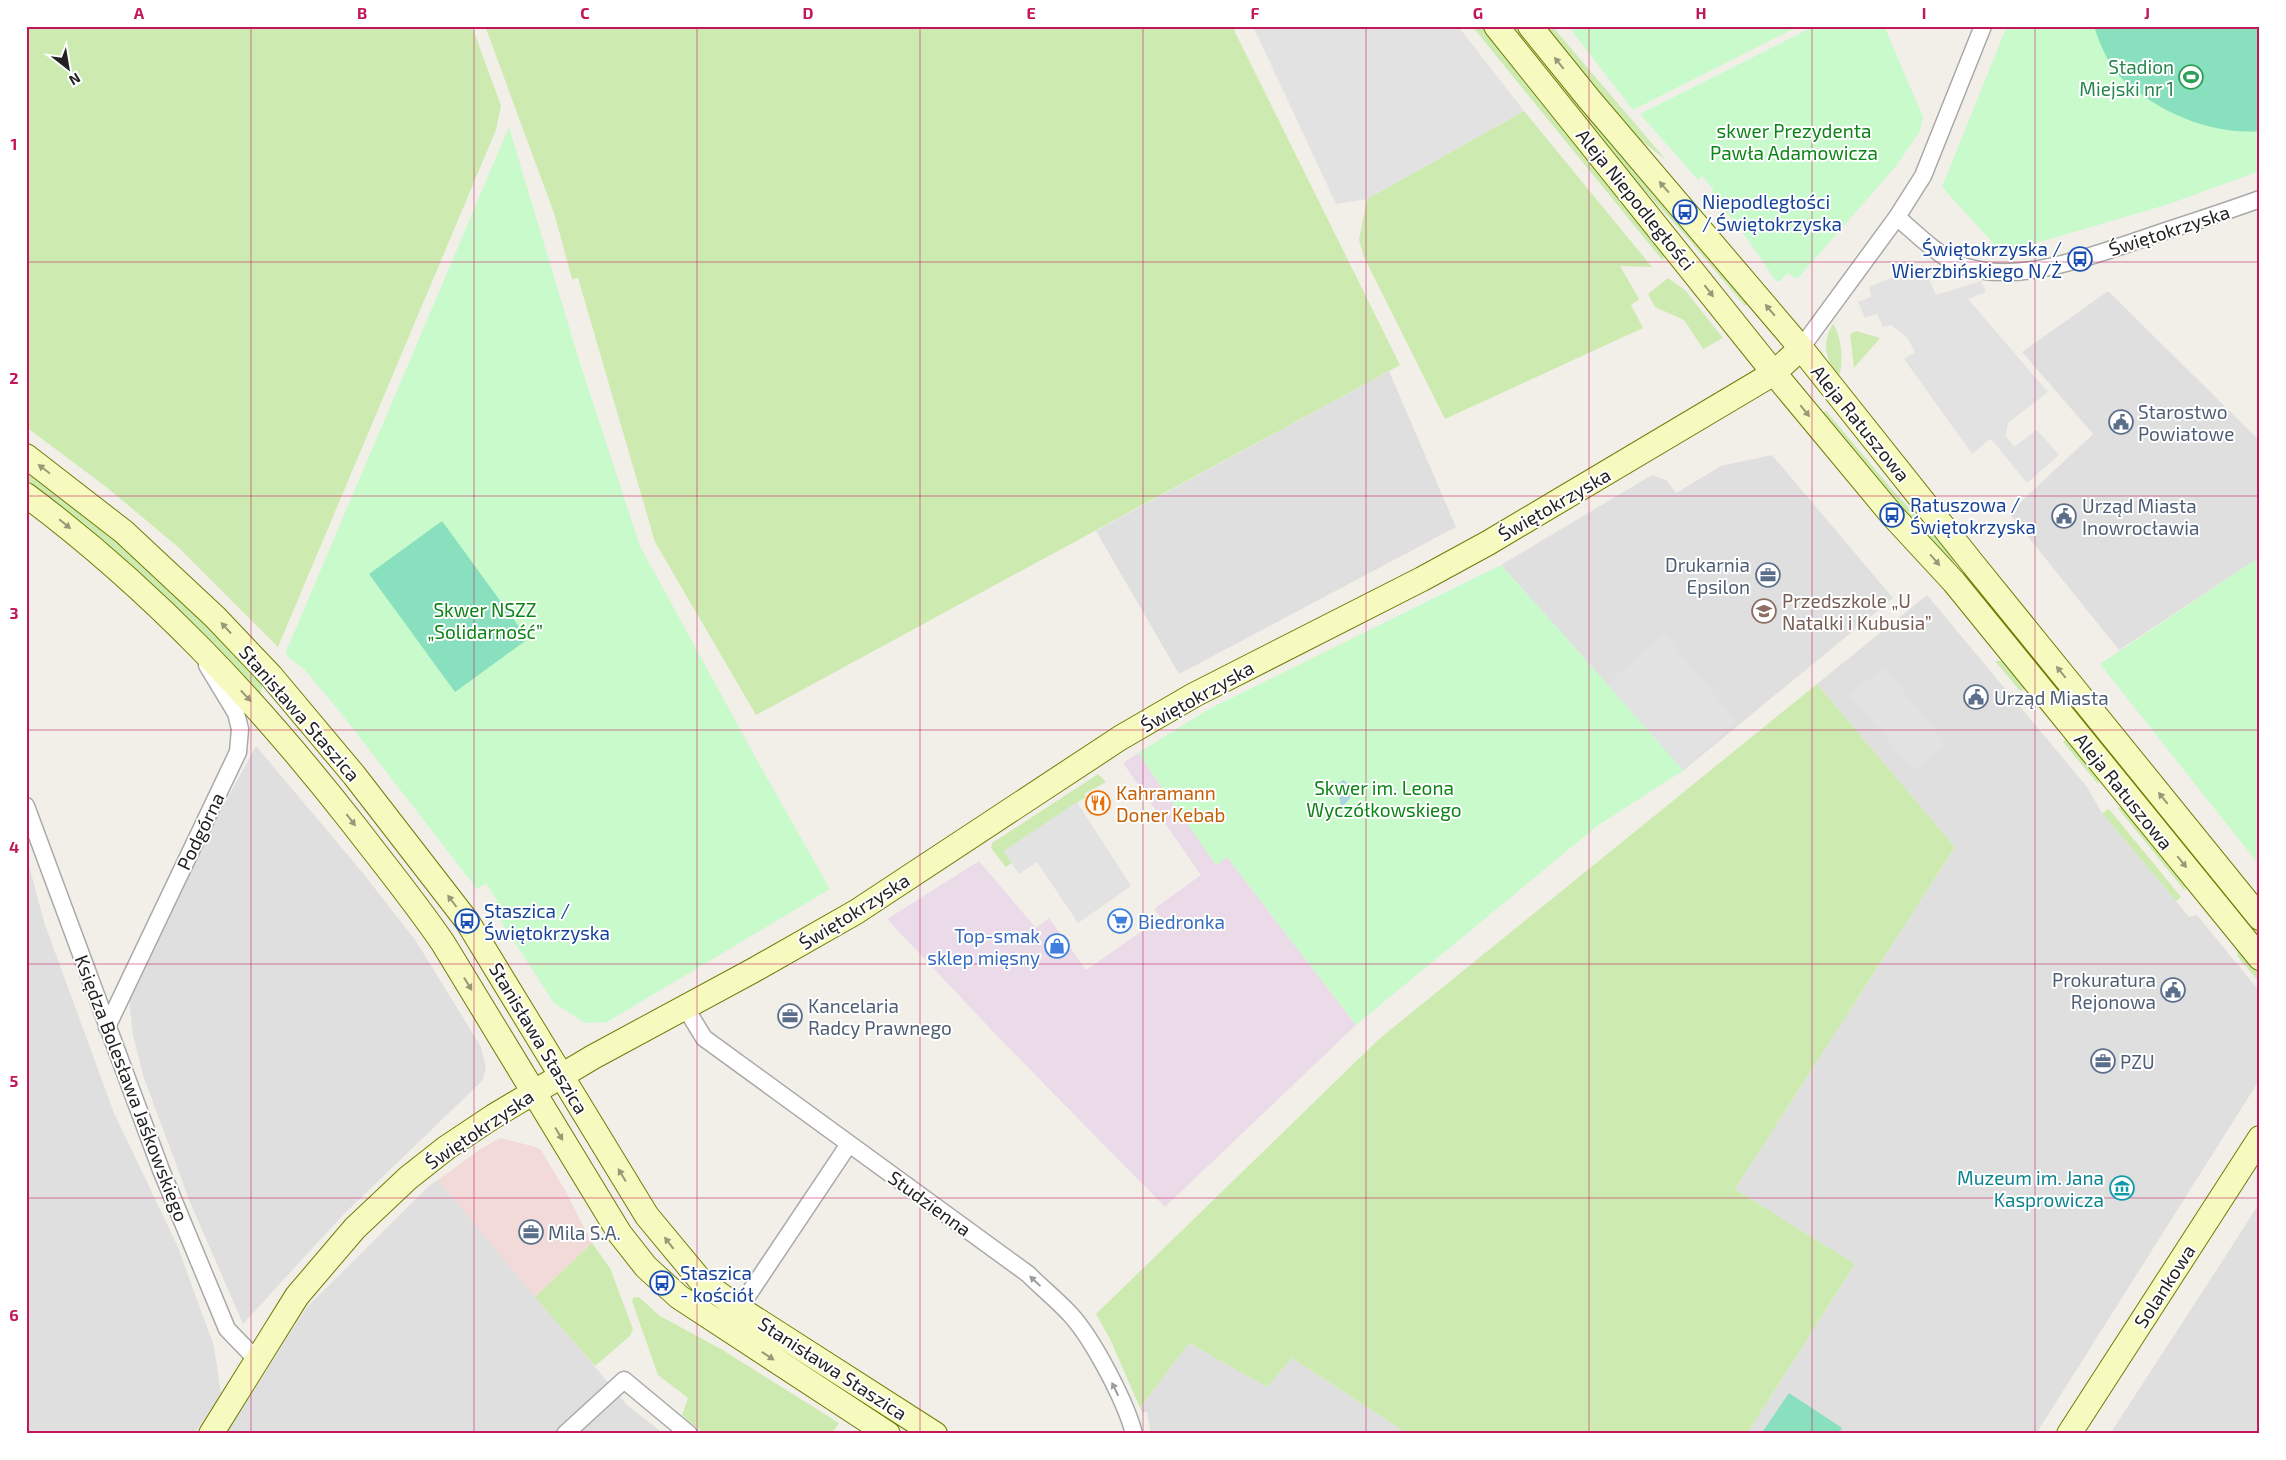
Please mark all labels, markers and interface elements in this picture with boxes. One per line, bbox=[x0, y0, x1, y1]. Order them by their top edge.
text: A bbox=[134, 3, 145, 22]
text: B bbox=[357, 3, 367, 22]
text: C bbox=[580, 3, 590, 22]
text: D bbox=[803, 3, 814, 22]
text: E bbox=[1026, 3, 1036, 22]
text: F bbox=[1251, 3, 1260, 22]
text: G bbox=[1473, 3, 1483, 22]
text: H bbox=[1695, 3, 1707, 22]
text: I bbox=[1922, 3, 1926, 22]
text: J bbox=[2144, 3, 2150, 22]
north arrow bbox=[42, 42, 92, 92]
place label: Stadion Miejski nr 1 bbox=[2079, 55, 2174, 100]
one-way arrow bbox=[1554, 57, 1565, 70]
sports icon: Stadion Miejski nr 1 bbox=[2178, 64, 2204, 90]
text: N bbox=[66, 70, 84, 89]
park label: skwer Prezydenta Pawła Adamowicza bbox=[1710, 119, 1878, 164]
street label: Aleja Niepodległości bbox=[1572, 124, 1700, 274]
text: 1 bbox=[11, 134, 17, 153]
one-way arrow bbox=[1658, 182, 1670, 194]
place label: Niepodległości / Świętokrzyska bbox=[1702, 190, 1842, 235]
bus stop icon: Niepodległości / Świętokrzyska bbox=[1672, 199, 1698, 225]
street label: Świętokrzyska bbox=[2106, 200, 2232, 260]
place label: Świętokrzyska / Wierzbińskiego N/Ż bbox=[1891, 237, 2062, 282]
bus stop icon: Świętokrzyska / Wierzbińskiego N/Ż bbox=[2067, 246, 2093, 272]
one-way arrow bbox=[1704, 284, 1714, 298]
one-way arrow bbox=[1764, 305, 1776, 317]
street label: Aleja Ratuszowa bbox=[1807, 360, 1915, 486]
text: 2 bbox=[9, 368, 19, 387]
place label: Starostwo Powiatowe bbox=[2138, 400, 2234, 445]
one-way arrow bbox=[1800, 404, 1811, 417]
public building icon: Starostwo Powiatowe bbox=[2108, 409, 2134, 435]
street label: Świętokrzyska bbox=[1494, 463, 1614, 545]
one-way arrow bbox=[38, 464, 51, 475]
place label: Ratuszowa / Świętokrzyska bbox=[1910, 493, 2036, 538]
place label: Urząd Miasta Inowrocławia bbox=[2082, 494, 2199, 539]
bus stop icon: Ratuszowa / Świętokrzyska bbox=[1879, 502, 1905, 528]
public building icon: Urząd Miasta Inowrocławia bbox=[2051, 503, 2077, 529]
one-way arrow bbox=[58, 519, 71, 530]
place label: Drukarnia Epsilon bbox=[1665, 553, 1750, 598]
one-way arrow bbox=[1929, 553, 1940, 566]
office icon: Drukarnia Epsilon bbox=[1755, 562, 1781, 588]
place label: Przedszkole „U Natalki i Kubusia” bbox=[1782, 589, 1932, 634]
park label: Skwer NSZZ „Solidarność” bbox=[427, 598, 543, 643]
school or university icon: Przedszkole „U Natalki i Kubusia” bbox=[1751, 598, 1777, 624]
text: 3 bbox=[9, 603, 19, 622]
one-way arrow bbox=[220, 622, 232, 634]
street label: Stanisława Staszica bbox=[235, 640, 365, 786]
street label: Świętokrzyska bbox=[1136, 655, 1258, 737]
one-way arrow bbox=[2055, 666, 2066, 679]
public building icon: Urząd Miasta bbox=[1963, 684, 1989, 710]
place label: Urząd Miasta bbox=[1994, 686, 2109, 709]
one-way arrow bbox=[240, 689, 252, 701]
street label: Aleja Ratuszowa bbox=[2070, 728, 2178, 854]
park label: Skwer im. Leona Wyczółkowskiego bbox=[1306, 776, 1462, 821]
place label: Kahramann Doner Kebab bbox=[1116, 781, 1225, 826]
street label: Podgórna bbox=[171, 789, 229, 873]
restaurant icon: Kahramann Doner Kebab bbox=[1085, 790, 1111, 816]
one-way arrow bbox=[2158, 792, 2169, 805]
one-way arrow bbox=[345, 813, 356, 826]
text: 4 bbox=[9, 837, 19, 856]
one-way arrow bbox=[2176, 855, 2187, 868]
street label: Świętokrzyska bbox=[794, 868, 914, 954]
one-way arrow bbox=[447, 894, 457, 908]
place label: Staszica / Świętokrzyska bbox=[484, 899, 610, 944]
bus stop icon: Staszica / Świętokrzyska bbox=[454, 908, 480, 934]
supermarket icon: Biedronka bbox=[1107, 908, 1133, 934]
place label: Biedronka bbox=[1138, 910, 1225, 933]
place label: Top-smak sklep mięsny bbox=[927, 924, 1040, 969]
shop icon: Top-smak sklep mięsny bbox=[1044, 933, 1070, 959]
street label: Księdza Bolesława Jaśkowskiego bbox=[70, 952, 194, 1224]
street label: Stanisława Staszica bbox=[485, 958, 593, 1118]
place label: Prokuratura Rejonowa bbox=[2052, 968, 2156, 1013]
public building icon: Prokuratura Rejonowa bbox=[2160, 977, 2186, 1003]
one-way arrow bbox=[464, 978, 473, 991]
place label: Kancelaria Radcy Prawnego bbox=[808, 994, 952, 1039]
office icon: Kancelaria Radcy Prawnego bbox=[777, 1003, 803, 1029]
office icon: PZU bbox=[2090, 1048, 2116, 1074]
place label: PZU bbox=[2120, 1050, 2155, 1073]
text: 5 bbox=[10, 1071, 19, 1090]
street label: Świętokrzyska bbox=[420, 1084, 538, 1174]
one-way arrow bbox=[554, 1127, 563, 1140]
street label: Studzienna bbox=[884, 1165, 976, 1241]
place label: Muzeum im. Jana Kasprowicza bbox=[1957, 1166, 2104, 1211]
one-way arrow bbox=[618, 1168, 627, 1181]
museum icon: Muzeum im. Jana Kasprowicza bbox=[2109, 1175, 2135, 1201]
office icon: Mila S.A. bbox=[518, 1219, 544, 1245]
place label: Mila S.A. bbox=[548, 1221, 621, 1244]
one-way arrow bbox=[663, 1237, 674, 1250]
street label: Solankowa bbox=[2129, 1240, 2199, 1332]
place label: Staszica - kościół bbox=[680, 1261, 754, 1306]
bus stop icon: Staszica - kościół bbox=[649, 1270, 675, 1296]
one-way arrow bbox=[1030, 1275, 1042, 1287]
text: 6 bbox=[9, 1305, 19, 1324]
street label: Stanisława Staszica bbox=[754, 1311, 912, 1425]
one-way arrow bbox=[761, 1351, 775, 1361]
one-way arrow bbox=[1111, 1382, 1119, 1396]

